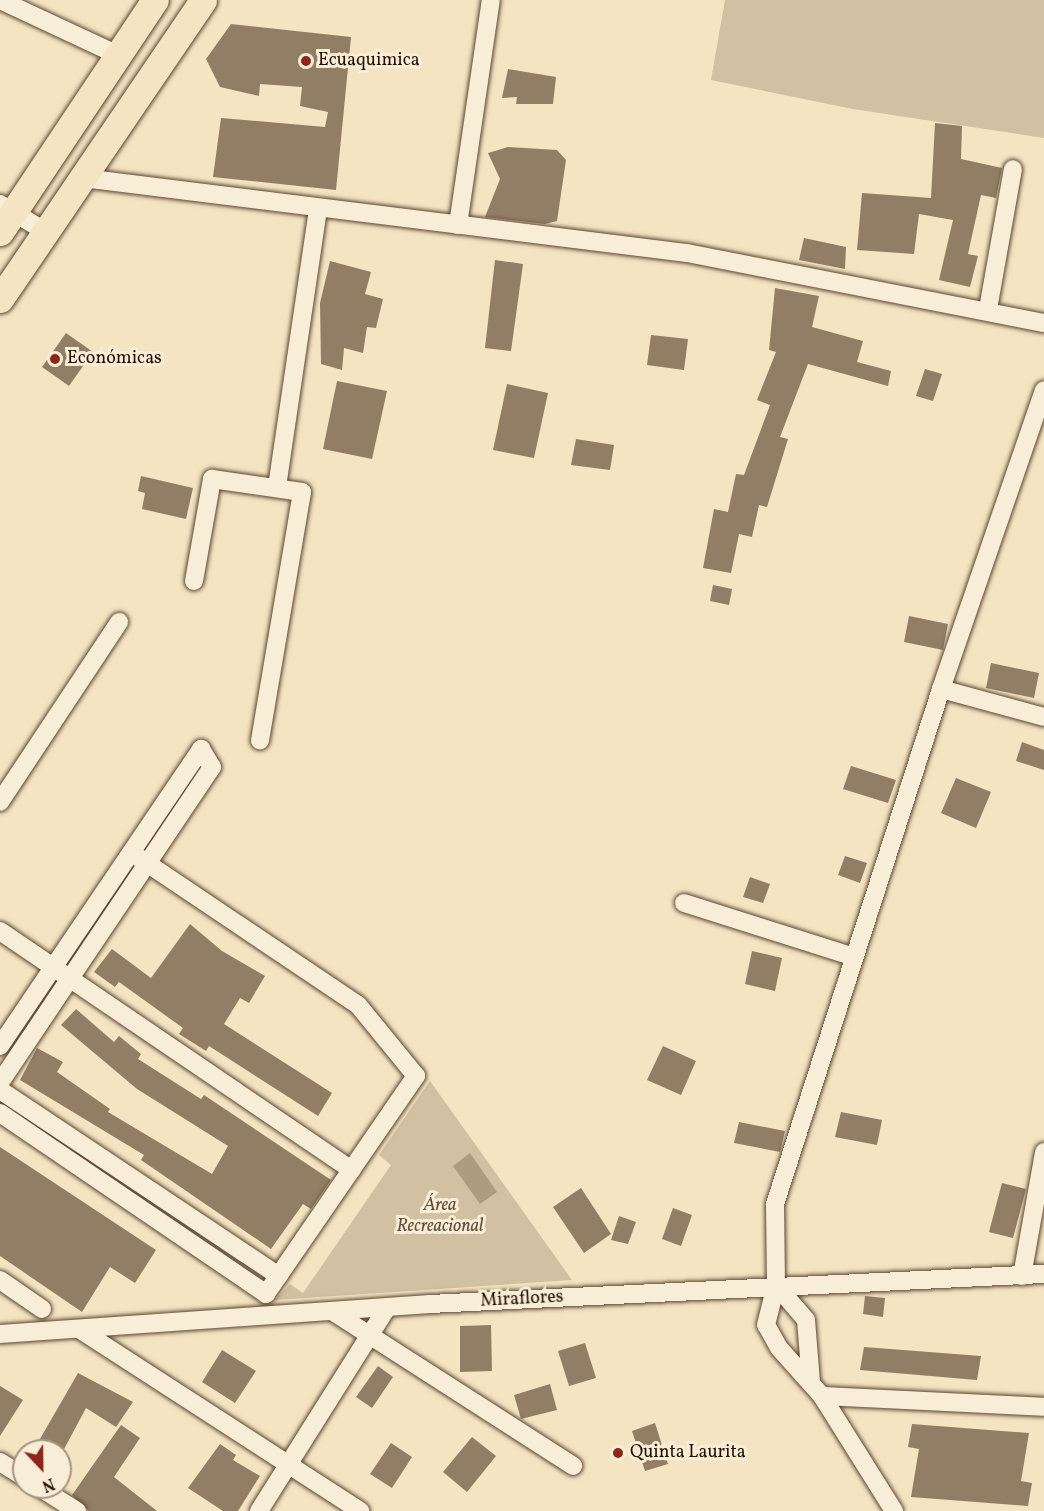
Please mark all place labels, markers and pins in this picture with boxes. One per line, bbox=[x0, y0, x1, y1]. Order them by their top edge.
place label: Ecuaquimica bbox=[318, 50, 420, 72]
marker: Ecuaquimica bbox=[299, 54, 313, 68]
place label: Económicas bbox=[67, 348, 162, 370]
marker: Económicas bbox=[48, 352, 62, 366]
place label: Quinta Laurita bbox=[630, 1442, 746, 1464]
marker: Quinta Laurita bbox=[611, 1446, 625, 1460]

